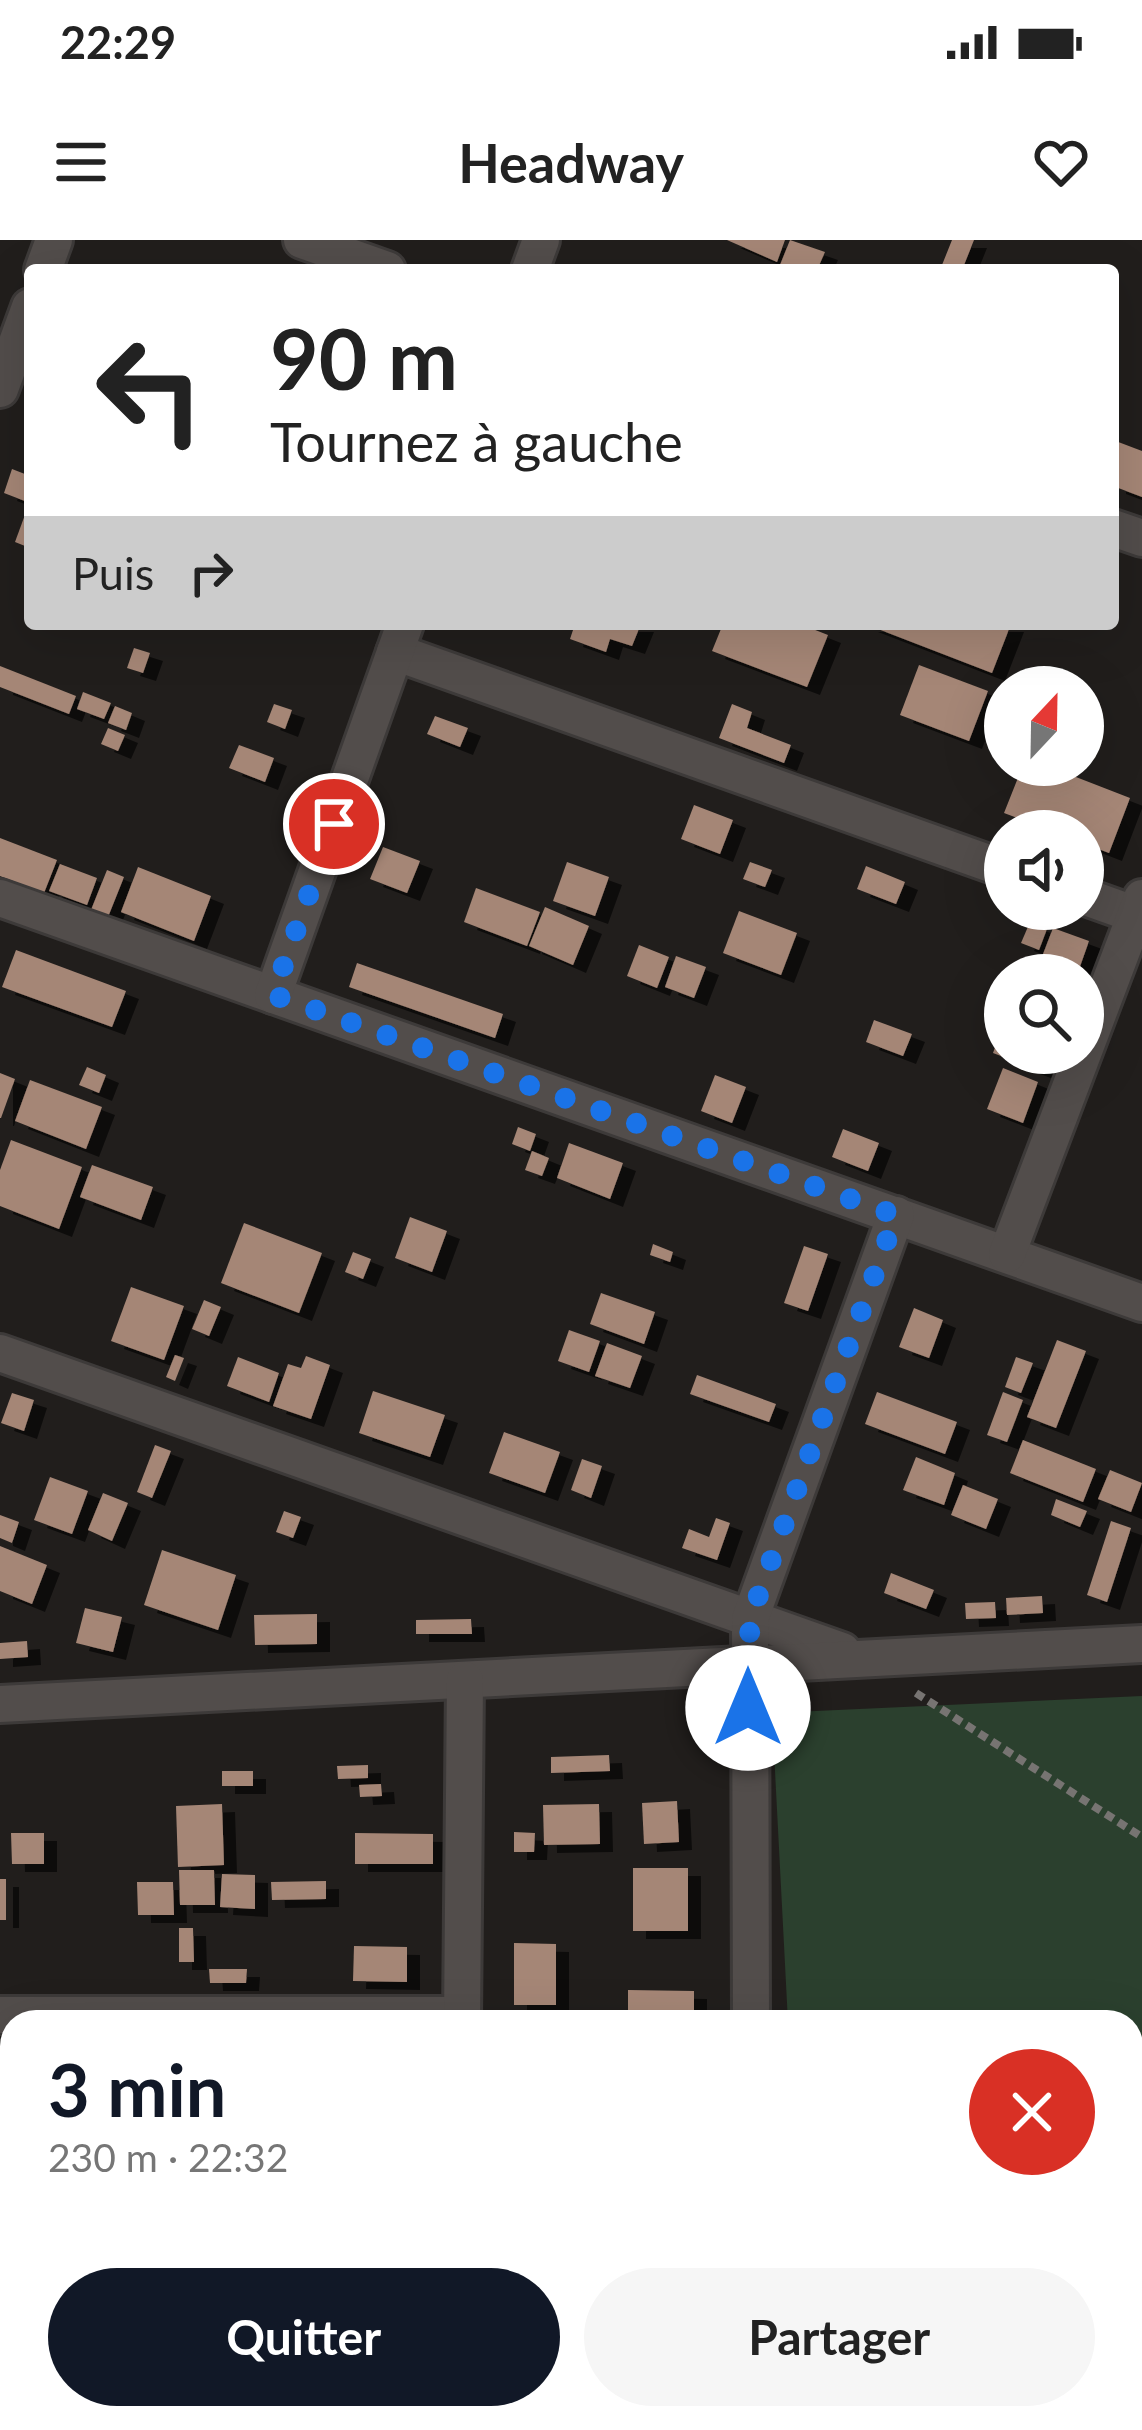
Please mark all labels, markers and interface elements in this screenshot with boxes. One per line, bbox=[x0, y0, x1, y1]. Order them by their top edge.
text: 22:29 bbox=[60, 15, 176, 69]
icon: menu bbox=[48, 129, 114, 195]
icon: heart bbox=[1028, 129, 1094, 195]
text: Headway bbox=[458, 130, 684, 195]
text: 90 m bbox=[270, 307, 458, 408]
icon: left bbox=[72, 312, 228, 468]
text: Tournez à gauche bbox=[270, 409, 683, 474]
icon: right bbox=[178, 540, 244, 606]
text: Puis bbox=[72, 546, 154, 600]
north arrow bbox=[984, 666, 1104, 786]
map controls bbox=[984, 666, 1104, 1074]
pin bbox=[283, 773, 385, 875]
icon: arrive bbox=[301, 791, 367, 857]
button: sound bbox=[984, 810, 1104, 930]
button: search bbox=[984, 954, 1104, 1074]
position arrow bbox=[685, 1645, 811, 1771]
text: 3 min bbox=[48, 2046, 226, 2132]
button: close bbox=[969, 2049, 1095, 2175]
text: 230 m · 22:32 bbox=[48, 2134, 288, 2180]
button: Quitter bbox=[48, 2268, 560, 2406]
button: Partager bbox=[584, 2268, 1095, 2406]

